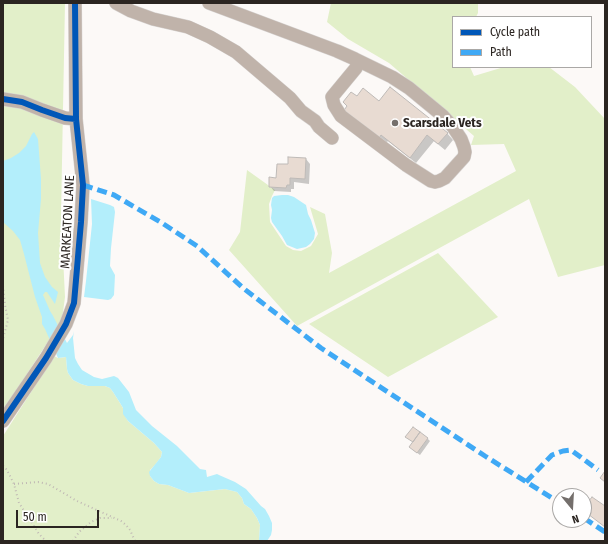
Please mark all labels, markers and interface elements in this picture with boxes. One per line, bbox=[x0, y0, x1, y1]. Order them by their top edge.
legend bbox=[452, 16, 592, 68]
text: Cycle path bbox=[490, 25, 540, 39]
text: Path bbox=[490, 45, 512, 59]
place label: Scarsdale Vets bbox=[403, 115, 482, 131]
marker: Scarsdale Vets bbox=[390, 118, 400, 128]
street label: MARKEATON LANE bbox=[58, 175, 78, 269]
north arrow bbox=[552, 488, 592, 528]
scale bar bbox=[18, 502, 101, 528]
text: 50 m bbox=[23, 510, 47, 524]
text: N bbox=[570, 512, 581, 526]

